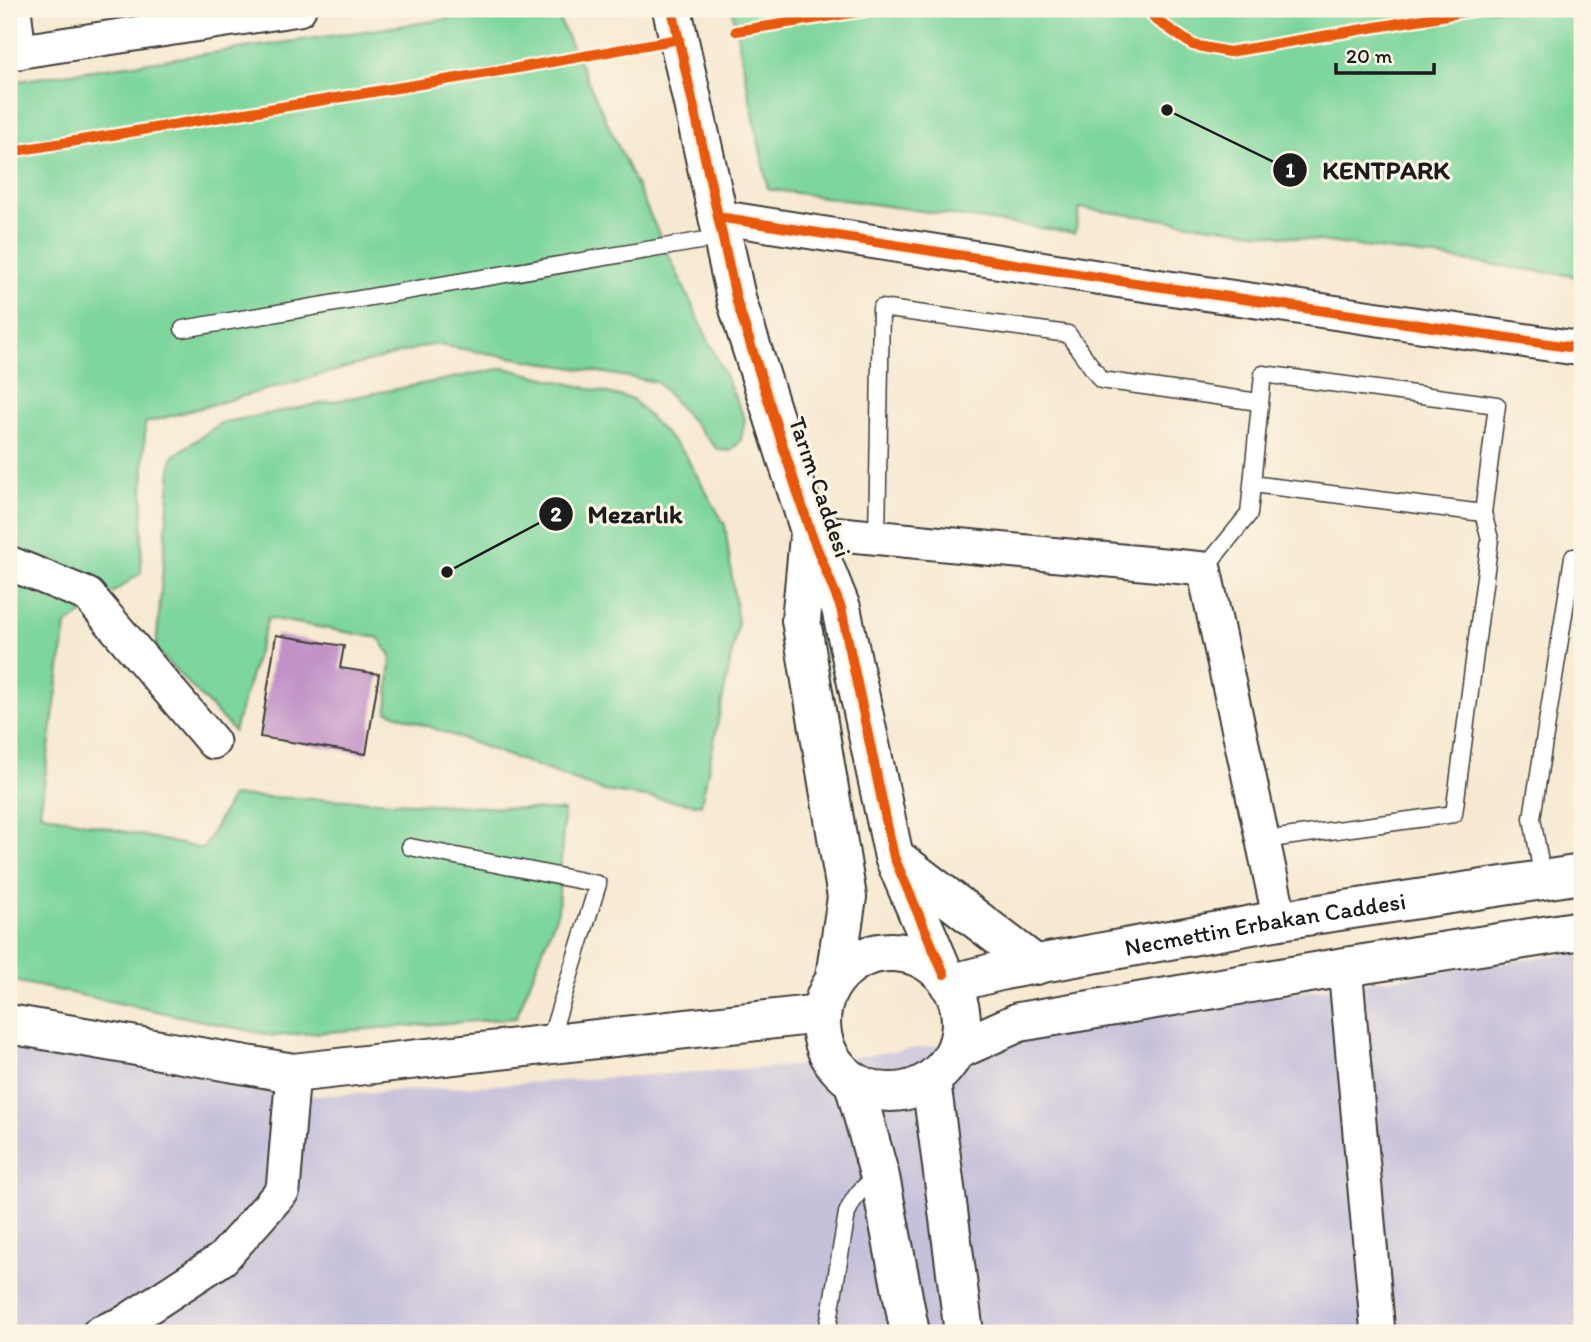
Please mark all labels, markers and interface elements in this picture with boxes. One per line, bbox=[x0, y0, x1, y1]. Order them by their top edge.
scale bar bbox=[1336, 32, 1434, 76]
text: 20 m bbox=[1346, 43, 1393, 68]
callout: KENTPARK bbox=[1273, 146, 1463, 193]
text: KENTPARK bbox=[1322, 154, 1450, 186]
text: 1 bbox=[1285, 157, 1295, 182]
street label: Tarım Caddesi bbox=[783, 413, 858, 561]
callout: Mezarlık bbox=[539, 490, 697, 537]
text: Mezarlık bbox=[588, 498, 683, 530]
text: 2 bbox=[550, 501, 562, 526]
street label: Necmettin Erbakan Caddesi bbox=[1122, 886, 1408, 962]

